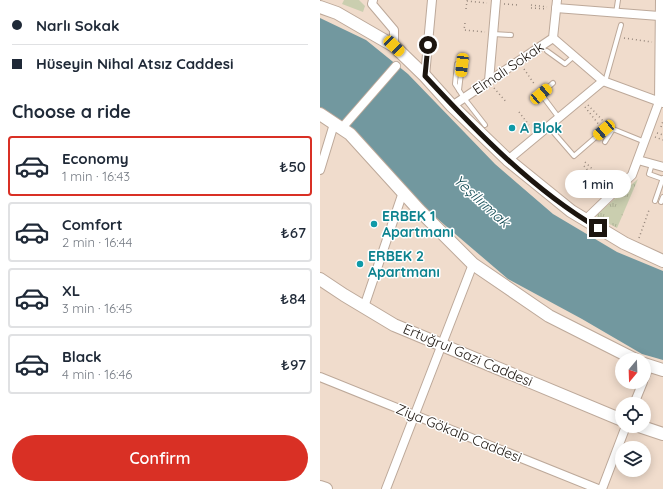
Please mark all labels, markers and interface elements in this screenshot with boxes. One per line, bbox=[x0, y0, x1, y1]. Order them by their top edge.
text: Narlı Sokak bbox=[36, 16, 120, 35]
car bbox=[381, 33, 407, 59]
route start bbox=[419, 36, 437, 54]
street label: Elmalı Sokak bbox=[469, 38, 547, 98]
car bbox=[455, 52, 469, 78]
text: Hüseyin Nihal Atsız Caddesi bbox=[36, 54, 234, 73]
car bbox=[528, 82, 554, 106]
text: Choose a ride bbox=[12, 100, 131, 123]
car bbox=[591, 118, 617, 142]
place label: A Blok bbox=[520, 119, 562, 137]
marker: A Blok bbox=[507, 123, 517, 133]
icon: car bbox=[14, 148, 50, 184]
text: Economy bbox=[62, 149, 129, 168]
text: ₺50 bbox=[279, 157, 306, 176]
text: 1 min · 16:43 bbox=[62, 168, 130, 184]
callout: 1 min bbox=[565, 170, 631, 198]
water label: Yeşilırmak bbox=[450, 171, 516, 233]
text: 1 min bbox=[582, 176, 614, 192]
place label: ERBEK 1 Apartmanı bbox=[382, 207, 454, 241]
icon: car bbox=[14, 214, 50, 250]
text: Comfort bbox=[62, 215, 123, 234]
marker: ERBEK 1 Apartmanı bbox=[369, 219, 379, 229]
route end bbox=[589, 219, 607, 237]
text: ₺67 bbox=[281, 223, 306, 242]
text: 2 min · 16:44 bbox=[62, 234, 132, 250]
place label: ERBEK 2 Apartmanı bbox=[368, 247, 440, 281]
marker: ERBEK 2 Apartmanı bbox=[355, 259, 365, 269]
icon: car bbox=[14, 280, 50, 316]
text: XL bbox=[62, 281, 80, 300]
text: ₺84 bbox=[280, 289, 306, 308]
text: 3 min · 16:45 bbox=[62, 300, 132, 316]
street label: Ertuğrul Gazi Caddesi bbox=[400, 320, 536, 390]
icon: car bbox=[14, 346, 50, 382]
text: Black bbox=[62, 347, 102, 366]
north arrow bbox=[615, 353, 651, 389]
map controls bbox=[615, 353, 651, 477]
text: ₺97 bbox=[281, 355, 306, 374]
text: 4 min · 16:46 bbox=[62, 366, 132, 382]
button: locate bbox=[615, 397, 651, 433]
street label: Ziya Gökalp Caddesi bbox=[394, 400, 524, 466]
button: Confirm bbox=[12, 435, 308, 481]
button: layers bbox=[615, 441, 651, 477]

